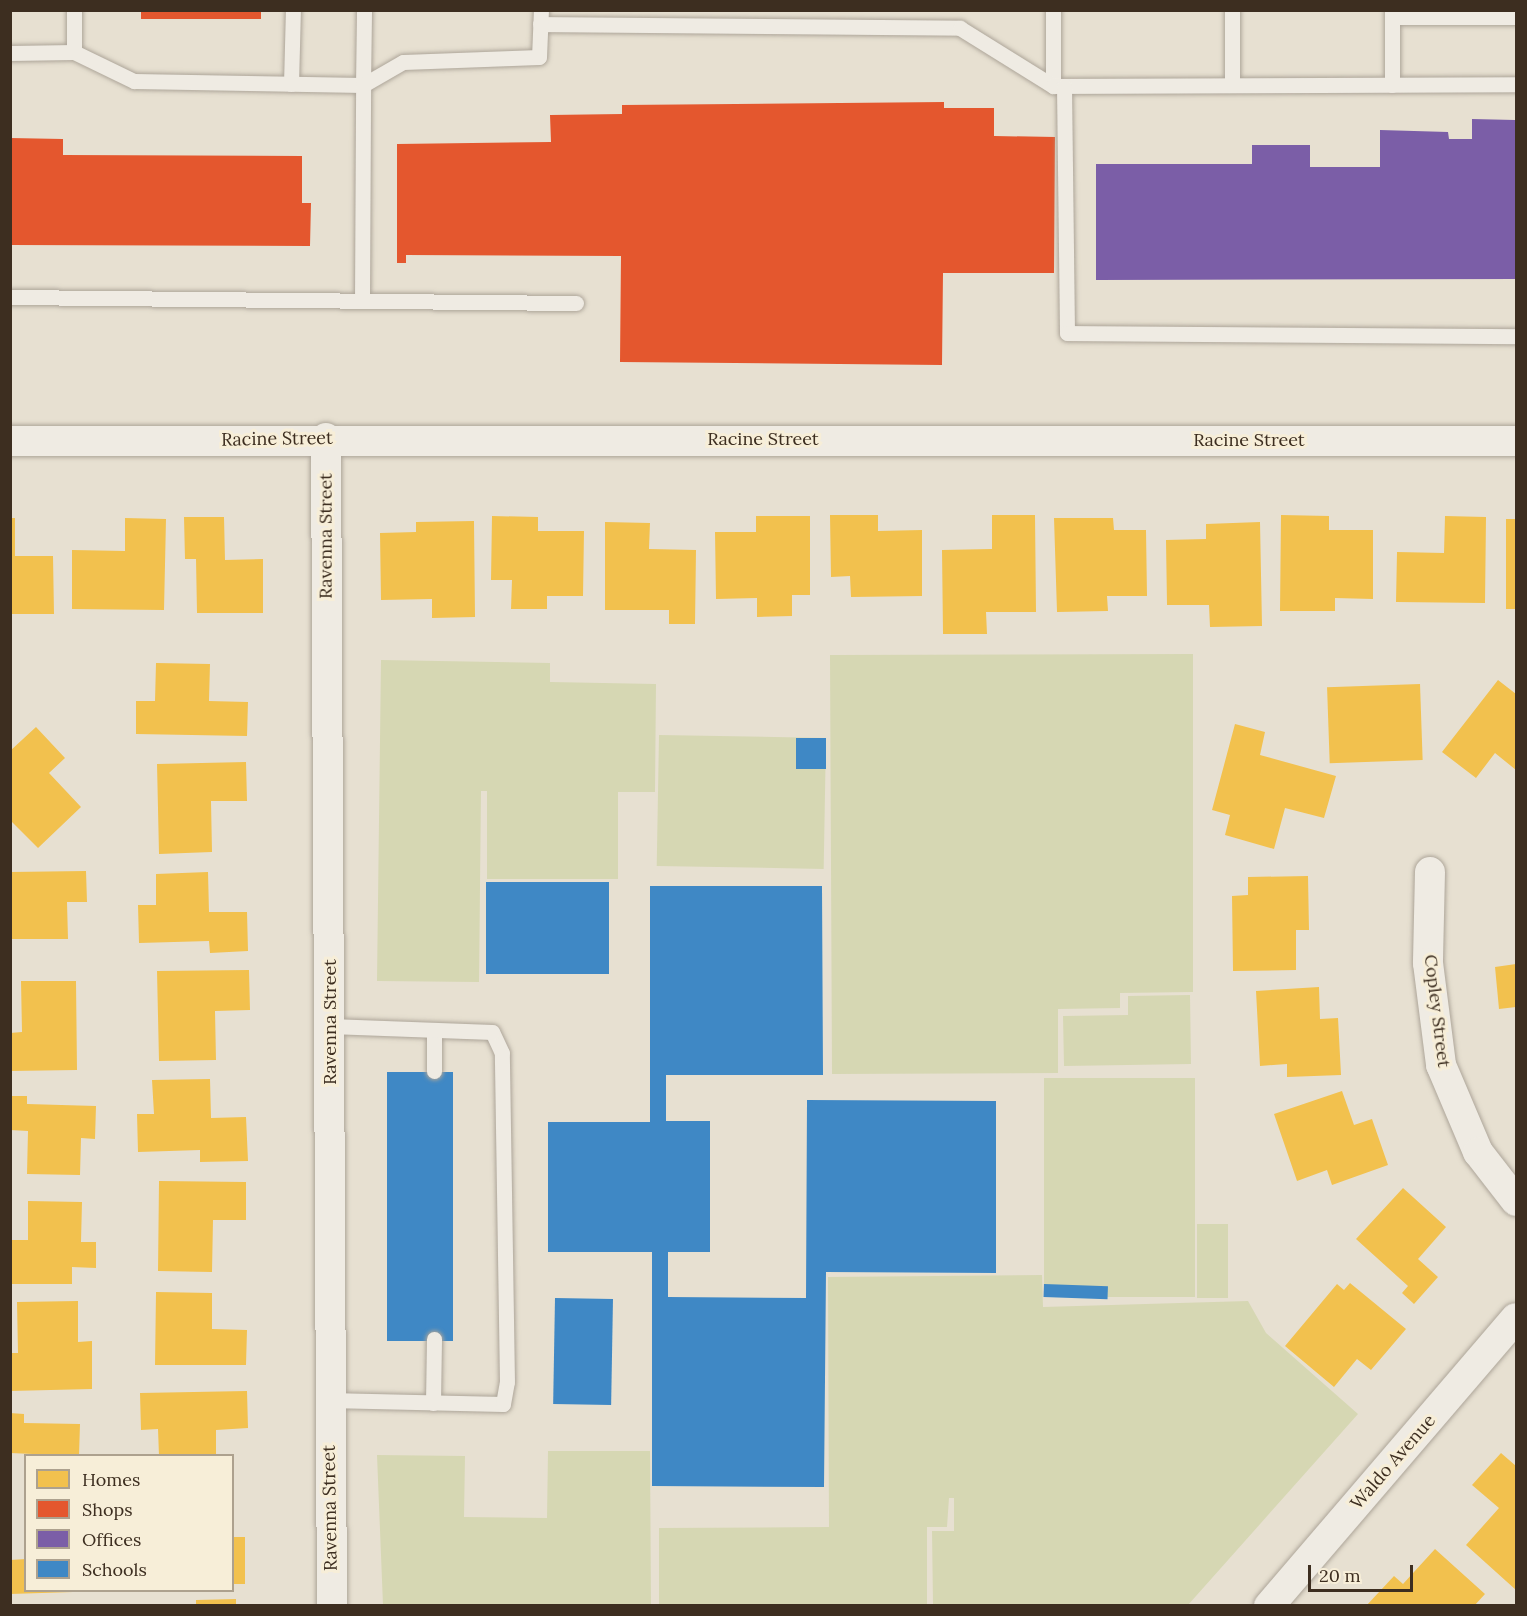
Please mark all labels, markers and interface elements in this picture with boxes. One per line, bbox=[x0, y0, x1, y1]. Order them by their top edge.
street label: Racine Street bbox=[221, 427, 333, 451]
street label: Racine Street bbox=[707, 428, 819, 450]
street label: Racine Street bbox=[1193, 429, 1305, 451]
street label: Ravenna Street bbox=[315, 473, 337, 599]
street label: Copley Street bbox=[1419, 953, 1455, 1069]
street label: Ravenna Street bbox=[319, 959, 341, 1085]
street label: Waldo Avenue bbox=[1346, 1410, 1440, 1514]
street label: Ravenna Street bbox=[318, 1445, 342, 1571]
legend bbox=[24, 1454, 234, 1592]
text: Homes bbox=[82, 1468, 140, 1491]
text: Shops bbox=[82, 1498, 133, 1521]
text: Offices bbox=[82, 1528, 141, 1551]
scale bar bbox=[1311, 1553, 1416, 1591]
text: Schools bbox=[82, 1558, 147, 1581]
text: 20 m bbox=[1319, 1564, 1361, 1587]

